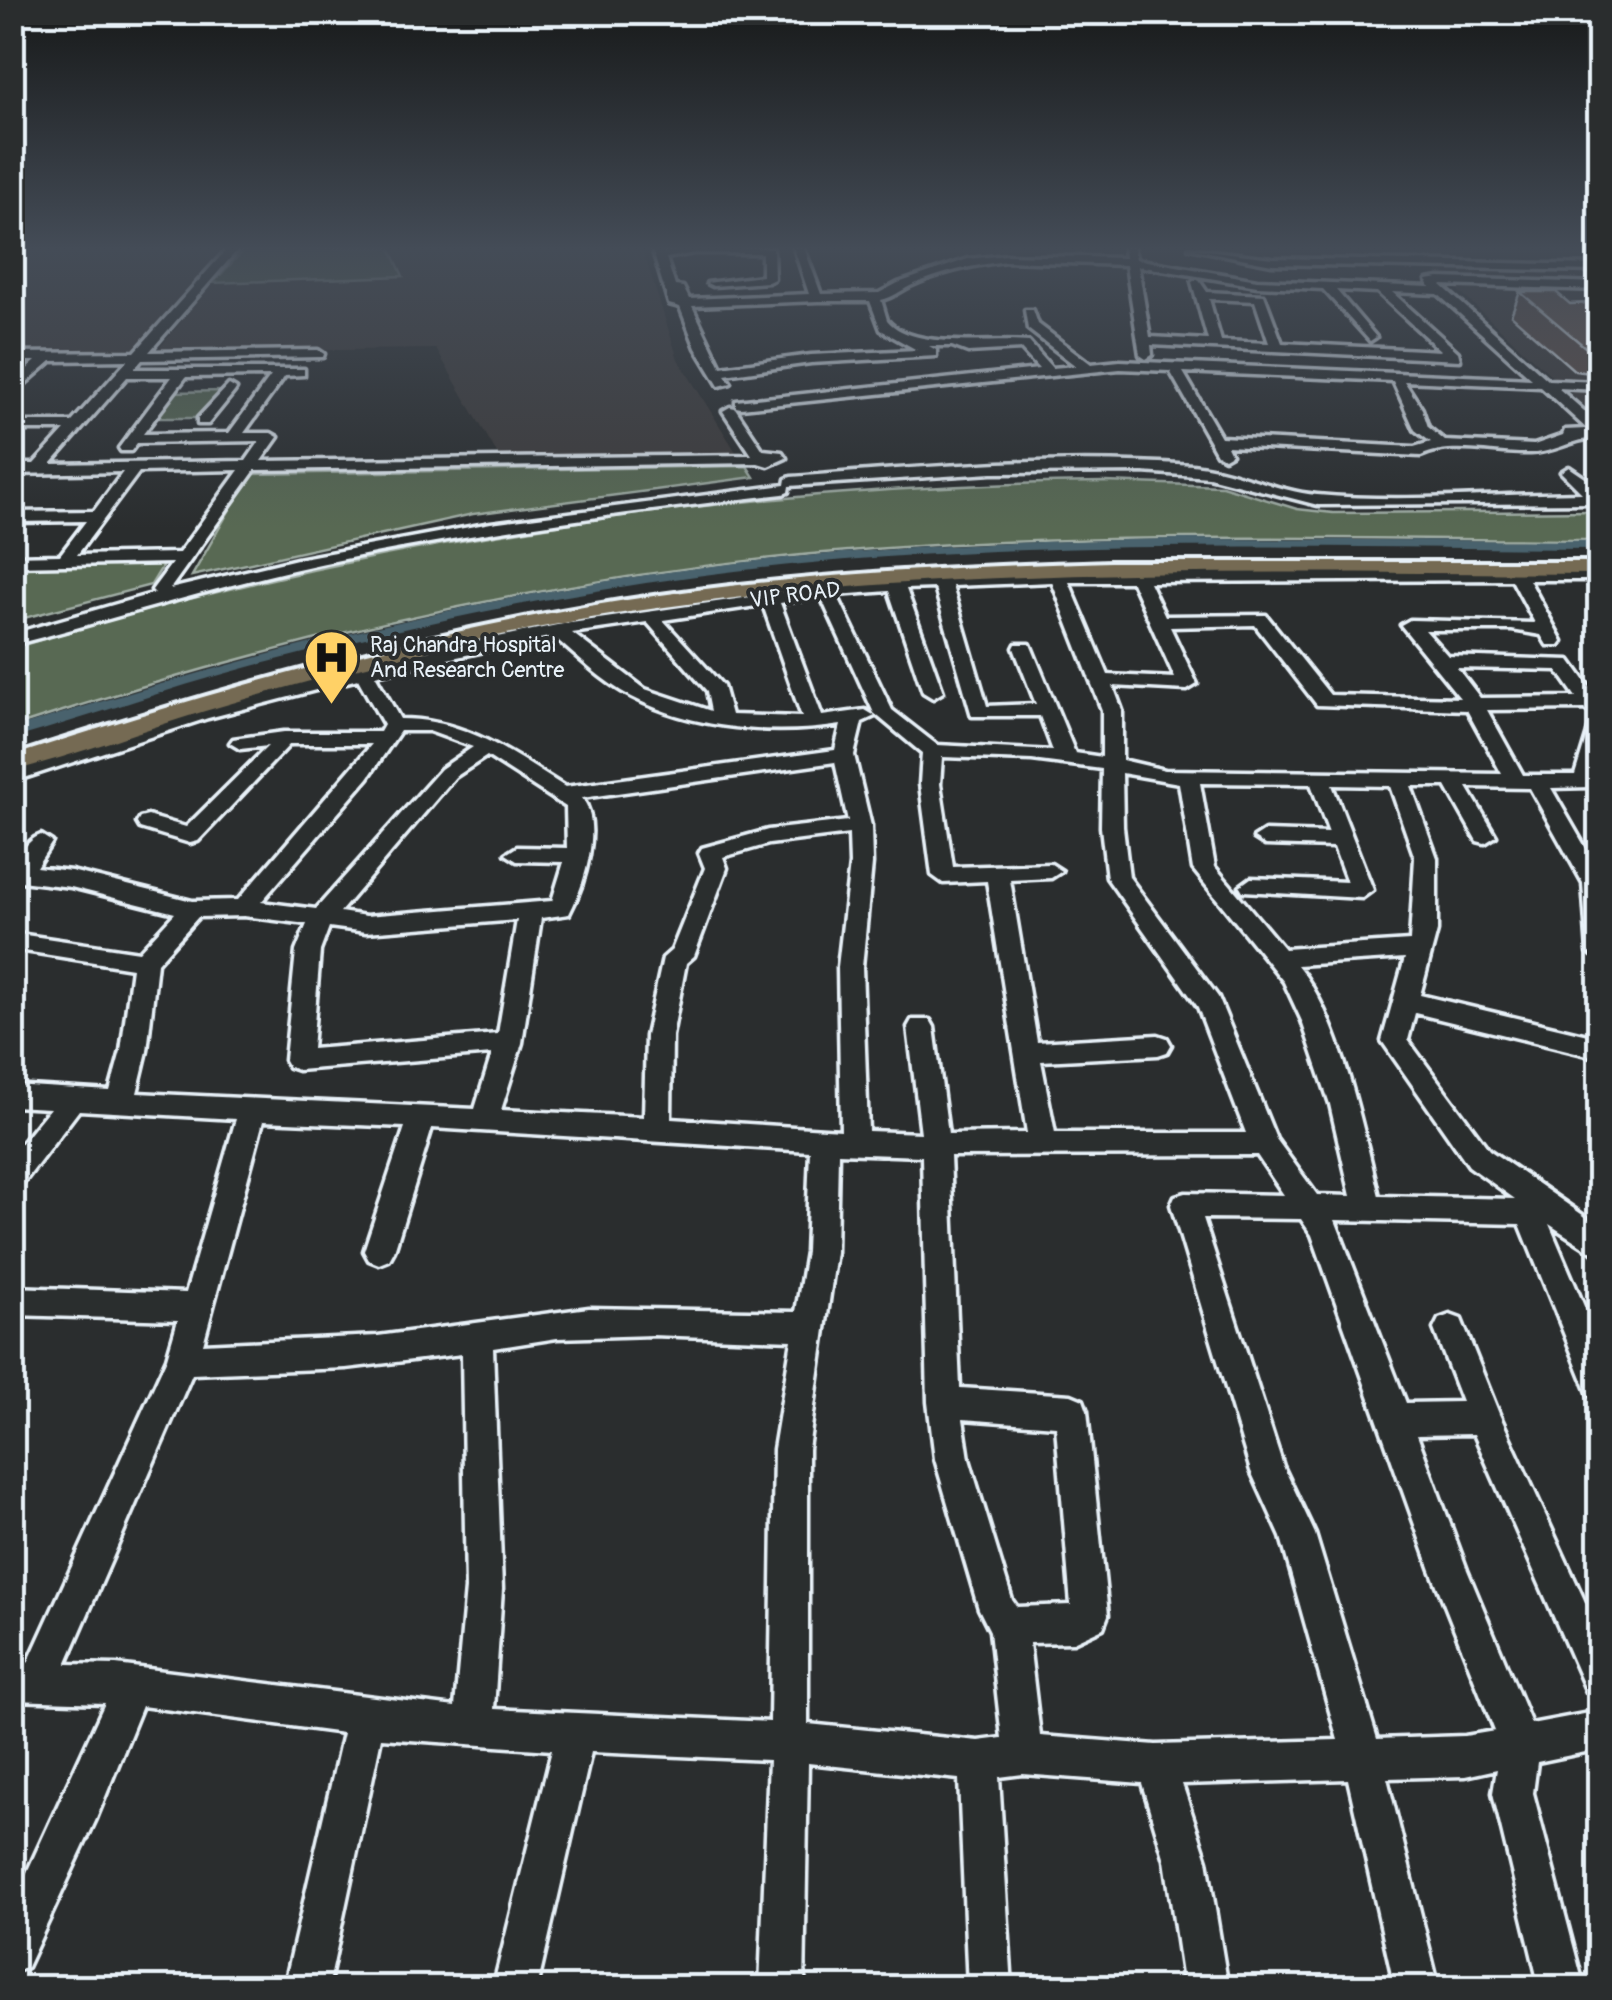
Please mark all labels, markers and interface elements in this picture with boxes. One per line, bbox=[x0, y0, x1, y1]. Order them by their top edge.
street label: VIP ROAD bbox=[748, 576, 842, 614]
hospital icon: Raj Chandra Hospital And Research Centre bbox=[301, 628, 361, 707]
place label: Raj Chandra Hospital And Research Centre bbox=[370, 631, 564, 684]

